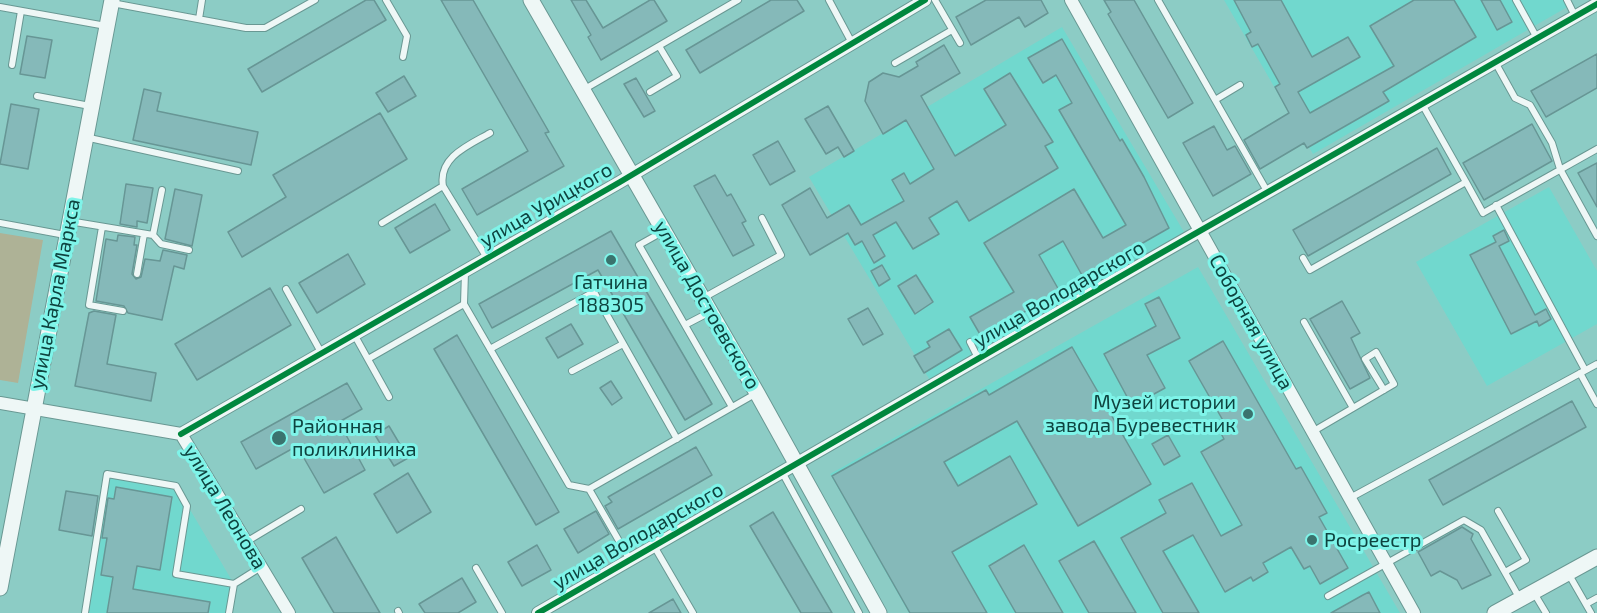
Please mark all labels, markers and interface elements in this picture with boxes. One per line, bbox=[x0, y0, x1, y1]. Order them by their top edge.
street label: улица Урицкого bbox=[476, 157, 616, 253]
street label: улица Карла Маркса bbox=[25, 197, 85, 391]
street label: улица Достоевского bbox=[649, 216, 765, 394]
street label: улица Володарского bbox=[969, 235, 1149, 353]
street label: Соборная улица bbox=[1204, 250, 1298, 394]
marker: Гатчина 188305 bbox=[604, 253, 618, 267]
place label: Гатчина 188305 bbox=[574, 270, 648, 317]
place label: Музей истории завода Буревестник bbox=[1045, 390, 1236, 437]
marker: Музей истории завода Буревестник bbox=[1241, 407, 1255, 421]
place label: Районная поликлиника bbox=[292, 414, 417, 461]
marker: Районная поликлиника bbox=[270, 429, 288, 447]
street label: улица Леонова bbox=[178, 441, 272, 573]
street label: улица Володарского bbox=[548, 477, 728, 595]
place label: Росреестр bbox=[1324, 528, 1422, 552]
marker: Росреестр bbox=[1305, 533, 1319, 547]

